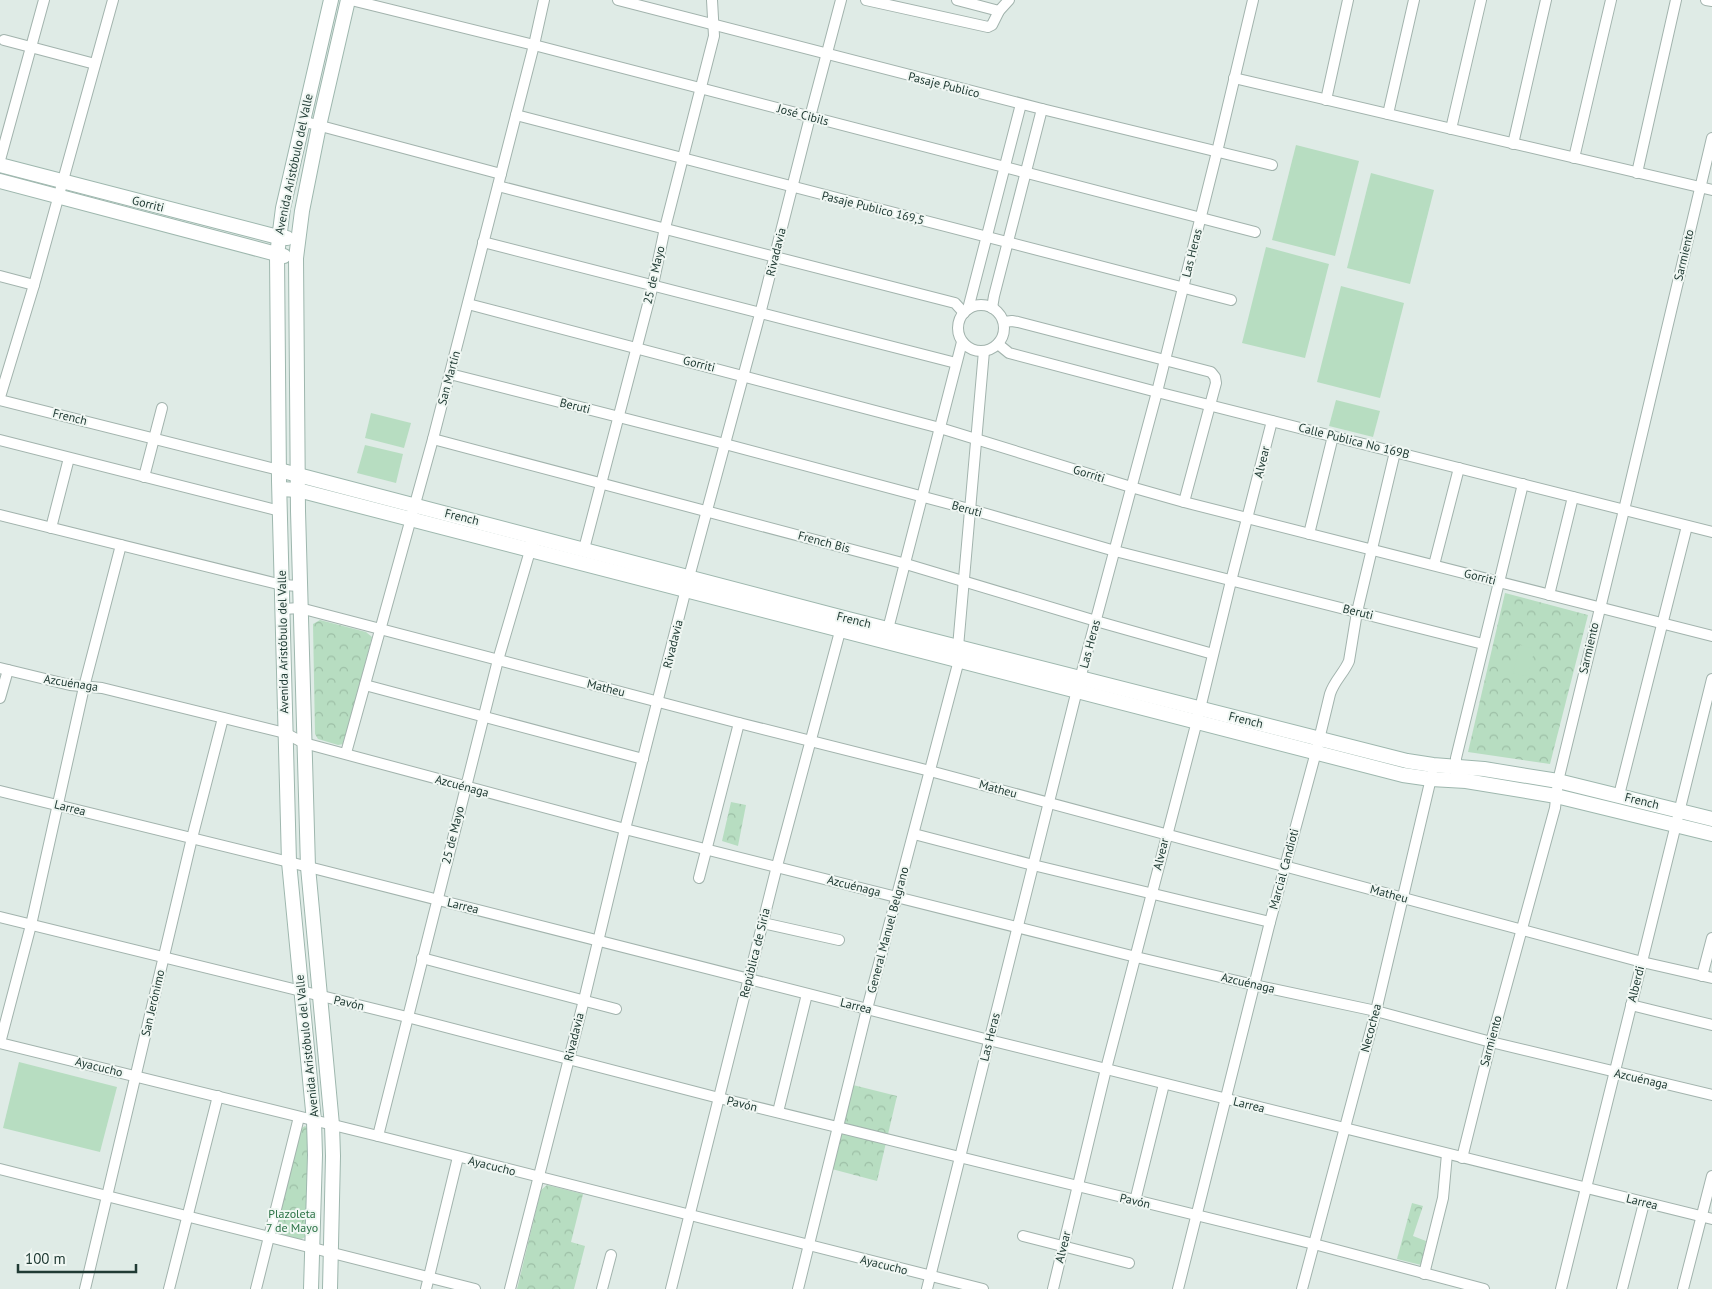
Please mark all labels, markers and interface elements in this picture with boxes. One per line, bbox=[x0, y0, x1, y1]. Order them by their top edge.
street label: Pasaje Publico bbox=[907, 68, 981, 101]
street label: Avenida Aristóbulo del Valle bbox=[271, 92, 316, 236]
street label: José Cibils bbox=[775, 100, 830, 129]
street label: Pasaje Publico 169,5 bbox=[820, 187, 926, 228]
street label: Gorriti bbox=[131, 192, 166, 215]
street label: Rivadavia bbox=[762, 226, 789, 278]
street label: Las Heras bbox=[1178, 227, 1205, 279]
street label: Sarmiento bbox=[1670, 228, 1697, 282]
street label: 25 de Mayo bbox=[640, 244, 668, 306]
street label: San Martín bbox=[434, 349, 463, 407]
street label: Gorriti bbox=[682, 352, 717, 375]
street label: Beruti bbox=[558, 394, 592, 417]
street label: French bbox=[51, 405, 89, 428]
street label: Calle Publica No 169B bbox=[1297, 419, 1411, 462]
street label: Alvear bbox=[1250, 444, 1273, 479]
street label: Gorriti bbox=[1071, 462, 1107, 485]
street label: Beruti bbox=[950, 497, 984, 520]
street label: French bbox=[443, 505, 481, 528]
street label: French Bis bbox=[796, 527, 852, 556]
street label: Gorriti bbox=[1463, 565, 1498, 588]
street label: Avenida Aristóbulo del Valle bbox=[274, 570, 291, 714]
street label: Beruti bbox=[1341, 600, 1375, 623]
street label: French bbox=[835, 608, 873, 631]
street label: Rivadavia bbox=[659, 618, 686, 670]
street label: Las Heras bbox=[1076, 618, 1103, 670]
street label: Sarmiento bbox=[1575, 621, 1602, 675]
street label: Azcuénaga bbox=[43, 671, 99, 694]
street label: Matheu bbox=[586, 676, 627, 699]
street label: French bbox=[1227, 708, 1265, 731]
street label: Azcuénaga bbox=[434, 771, 491, 800]
street label: Matheu bbox=[978, 776, 1019, 801]
street label: French bbox=[1623, 789, 1661, 812]
street label: Larrea bbox=[53, 796, 88, 819]
street label: 25 de Mayo bbox=[438, 804, 467, 866]
street label: Marcial Candioti bbox=[1265, 827, 1302, 911]
street label: Alvear bbox=[1149, 836, 1172, 871]
street label: General Manuel Belgrano bbox=[863, 865, 912, 995]
street label: Azcuénaga bbox=[826, 872, 883, 899]
street label: Matheu bbox=[1369, 881, 1410, 906]
street label: Larrea bbox=[446, 894, 481, 917]
street label: República de Siria bbox=[736, 906, 773, 999]
street label: Alberdi bbox=[1624, 964, 1647, 1004]
street label: San Jerónimo bbox=[138, 968, 167, 1038]
street label: Azcuénaga bbox=[1220, 969, 1277, 996]
street label: Avenida Aristóbulo del Valle bbox=[292, 974, 321, 1118]
street label: Pavón bbox=[332, 992, 366, 1013]
street label: Larrea bbox=[839, 994, 874, 1017]
street label: Necochea bbox=[1357, 1002, 1384, 1054]
street label: Rivadavia bbox=[560, 1011, 587, 1063]
street label: Las Heras bbox=[976, 1011, 1003, 1063]
street label: Sarmiento bbox=[1476, 1014, 1505, 1068]
street label: Ayacucho bbox=[74, 1053, 124, 1080]
street label: Azcuénaga bbox=[1613, 1065, 1670, 1092]
street label: Pavón bbox=[725, 1093, 759, 1115]
street label: Larrea bbox=[1232, 1093, 1267, 1116]
street label: Ayacucho bbox=[467, 1152, 517, 1179]
street label: Pavón bbox=[1118, 1190, 1152, 1211]
street label: Larrea bbox=[1625, 1190, 1660, 1213]
park label: Plazoleta 7 de Mayo bbox=[266, 1206, 318, 1235]
street label: Alvear bbox=[1051, 1229, 1074, 1264]
scale bar bbox=[18, 1242, 135, 1274]
text: 100 m bbox=[25, 1249, 66, 1268]
street label: Ayacucho bbox=[859, 1251, 909, 1278]

